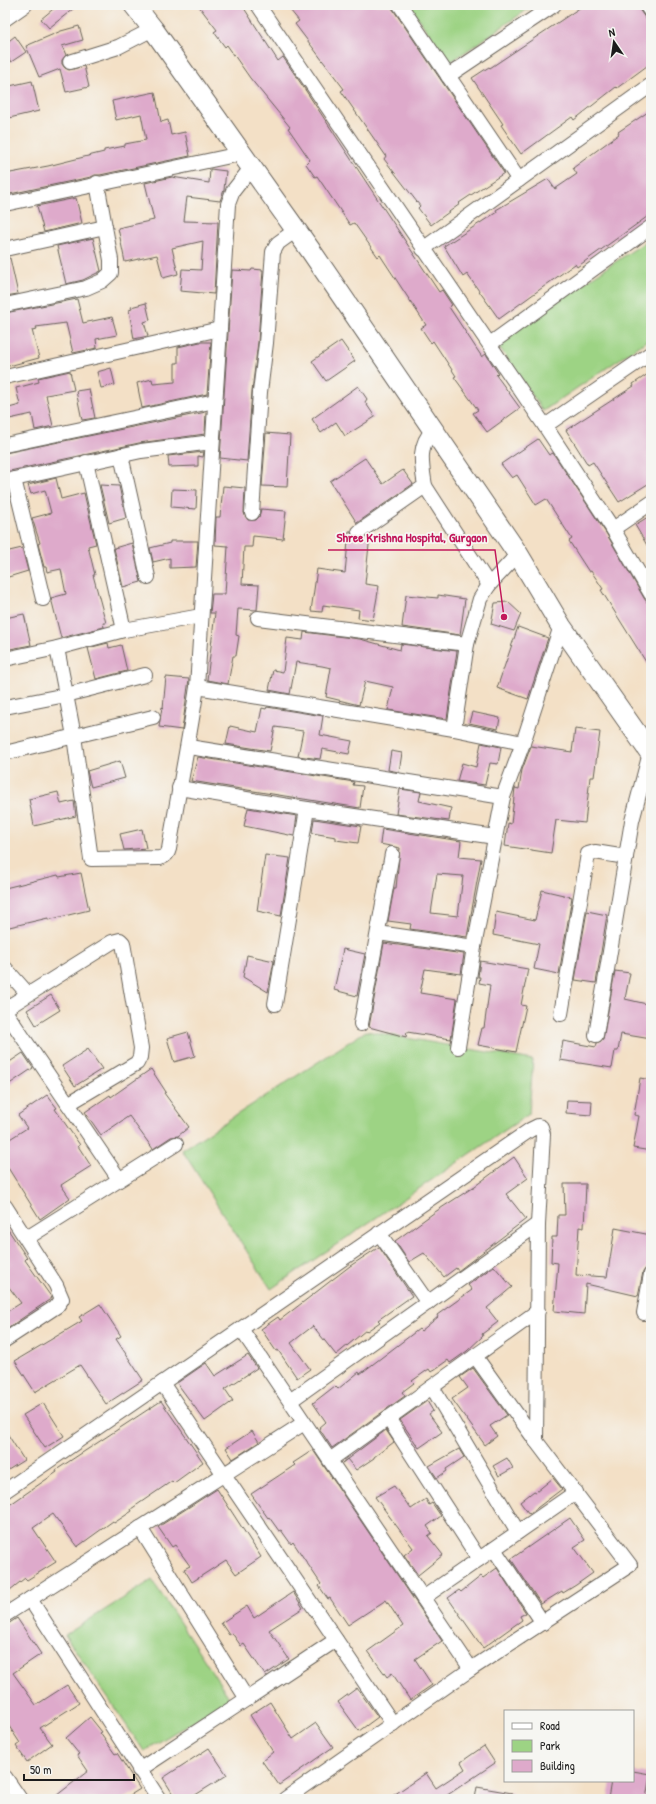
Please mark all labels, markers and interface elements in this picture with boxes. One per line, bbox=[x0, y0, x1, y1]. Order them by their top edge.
north arrow bbox=[594, 22, 634, 62]
text: N bbox=[607, 25, 616, 40]
callout: Shree Krishna Hospital, Gurgaon bbox=[328, 525, 495, 550]
text: Shree Krishna Hospital, Gurgaon bbox=[337, 528, 488, 547]
legend bbox=[504, 1710, 634, 1782]
text: Road bbox=[540, 1717, 560, 1734]
text: Park bbox=[540, 1737, 560, 1754]
scale bar bbox=[24, 1756, 134, 1782]
text: Building bbox=[540, 1757, 575, 1774]
text: 50 m bbox=[30, 1761, 51, 1778]

